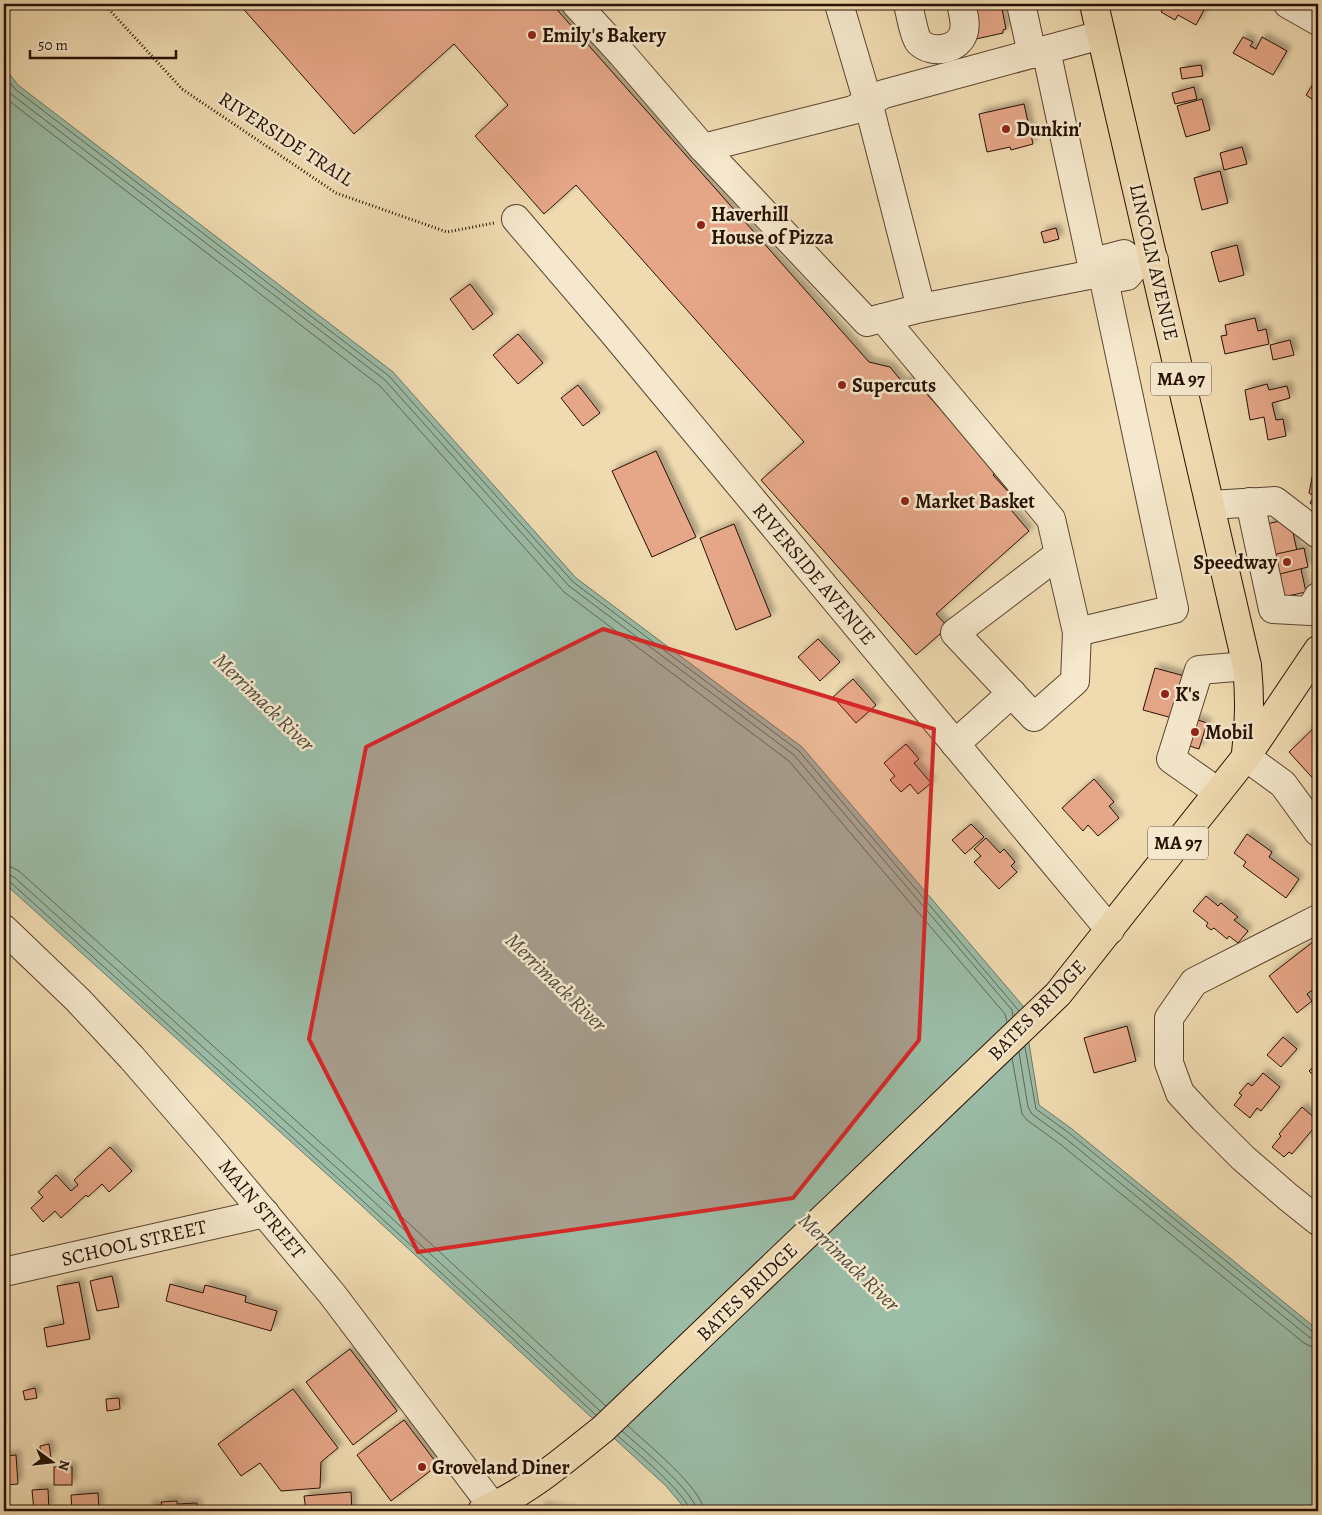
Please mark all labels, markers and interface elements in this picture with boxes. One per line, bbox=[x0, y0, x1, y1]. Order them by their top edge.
place label: Emily's Bakery bbox=[542, 22, 667, 49]
scale bar bbox=[30, 28, 176, 60]
marker: Emily's Bakery bbox=[526, 29, 538, 41]
text: 50 m bbox=[38, 35, 68, 55]
street label: RIVERSIDE TRAIL bbox=[213, 85, 359, 193]
place label: Dunkin' bbox=[1016, 116, 1082, 143]
marker: Dunkin' bbox=[1000, 123, 1012, 135]
street label: LINCOLN AVENUE bbox=[1123, 181, 1185, 343]
place label: Haverhill House of Pizza bbox=[711, 201, 834, 251]
marker: Haverhill House of Pizza bbox=[695, 219, 707, 231]
road number: MA 97 bbox=[1151, 362, 1211, 396]
place label: Supercuts bbox=[852, 372, 936, 399]
marker: Supercuts bbox=[836, 379, 848, 391]
place label: Market Basket bbox=[915, 488, 1035, 515]
marker: Market Basket bbox=[899, 495, 911, 507]
street label: RIVERSIDE AVENUE bbox=[746, 497, 882, 651]
place label: Speedway bbox=[1193, 549, 1278, 576]
marker: Speedway bbox=[1281, 556, 1293, 568]
water label: Merrimack River bbox=[207, 647, 321, 758]
place label: K's bbox=[1175, 681, 1200, 708]
marker: K's bbox=[1159, 688, 1171, 700]
place label: Mobil bbox=[1205, 719, 1254, 746]
marker: Mobil bbox=[1189, 726, 1201, 738]
road number: MA 97 bbox=[1148, 826, 1208, 860]
water label: Merrimack River bbox=[499, 927, 613, 1038]
street label: BATES BRIDGE bbox=[982, 953, 1092, 1067]
street label: MAIN STREET bbox=[212, 1153, 312, 1265]
water label: Merrimack River bbox=[792, 1207, 906, 1318]
street label: SCHOOL STREET bbox=[59, 1213, 209, 1273]
street label: BATES BRIDGE bbox=[690, 1237, 804, 1347]
north arrow bbox=[28, 1438, 78, 1488]
place label: Groveland Diner bbox=[432, 1454, 570, 1481]
text: N bbox=[54, 1458, 75, 1473]
marker: Groveland Diner bbox=[416, 1461, 428, 1473]

